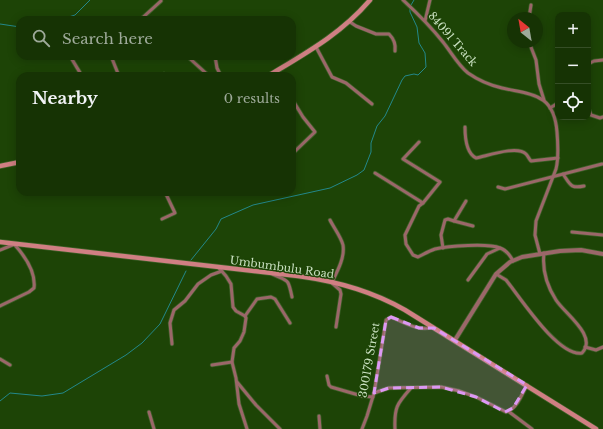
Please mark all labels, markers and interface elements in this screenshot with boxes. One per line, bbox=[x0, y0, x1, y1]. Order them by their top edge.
street label: 84091 Track bbox=[425, 9, 481, 69]
north arrow bbox=[507, 12, 543, 48]
map controls bbox=[555, 12, 591, 120]
button: + bbox=[555, 12, 591, 48]
search box bbox=[16, 16, 296, 60]
icon: search bbox=[30, 27, 52, 49]
text: Search here bbox=[62, 29, 153, 48]
button: − bbox=[555, 48, 591, 84]
button: locate bbox=[555, 84, 591, 120]
text: Nearby bbox=[32, 88, 98, 109]
text: 0 results bbox=[224, 90, 280, 107]
street label: Umbumbulu Road bbox=[229, 253, 336, 281]
street label: 300179 Street bbox=[355, 320, 383, 399]

